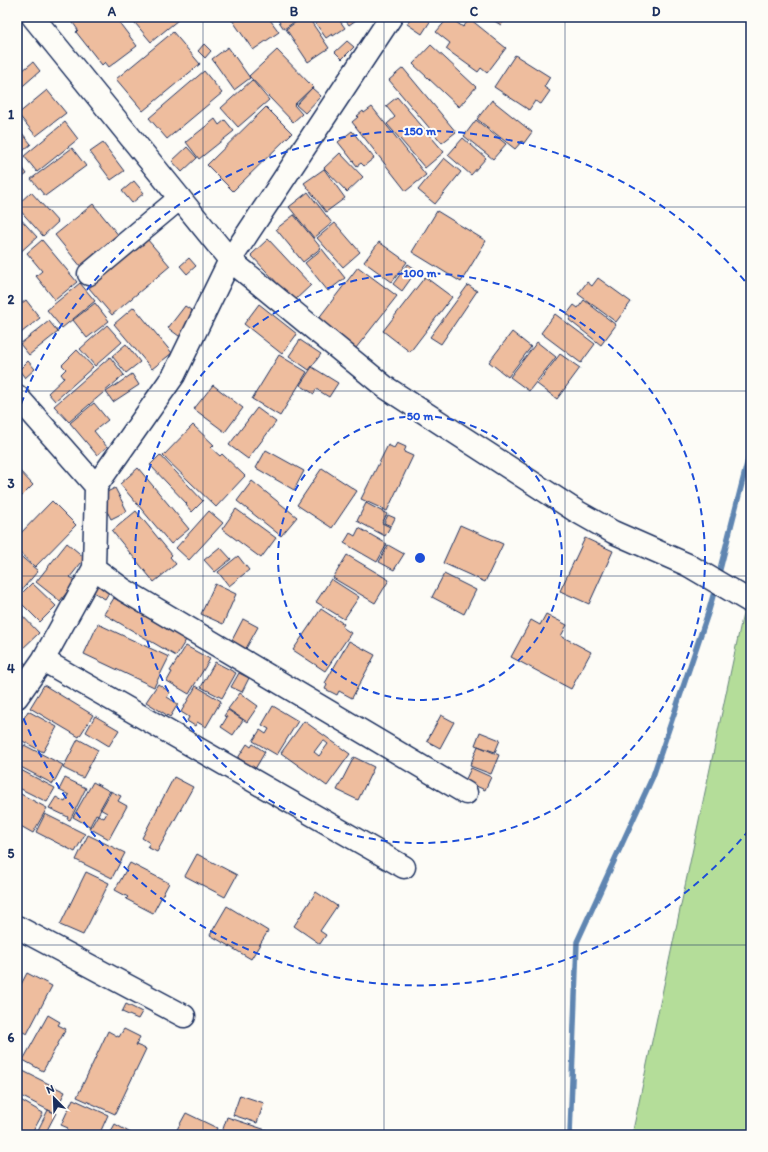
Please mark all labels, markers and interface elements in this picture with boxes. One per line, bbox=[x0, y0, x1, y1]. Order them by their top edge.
text: A bbox=[107, 4, 117, 19]
text: B bbox=[290, 4, 299, 19]
text: C bbox=[470, 4, 479, 19]
text: D bbox=[652, 4, 661, 19]
text: 1 bbox=[8, 107, 14, 122]
text: 150 m bbox=[404, 124, 437, 138]
text: 100 m bbox=[403, 266, 437, 280]
text: 2 bbox=[8, 292, 15, 307]
text: 50 m bbox=[407, 409, 434, 423]
text: 3 bbox=[7, 476, 15, 491]
centre of rings bbox=[413, 551, 427, 565]
text: 4 bbox=[7, 661, 15, 676]
text: 5 bbox=[8, 846, 15, 861]
text: 6 bbox=[8, 1030, 15, 1045]
north arrow bbox=[34, 1078, 74, 1118]
text: N bbox=[44, 1082, 56, 1097]

